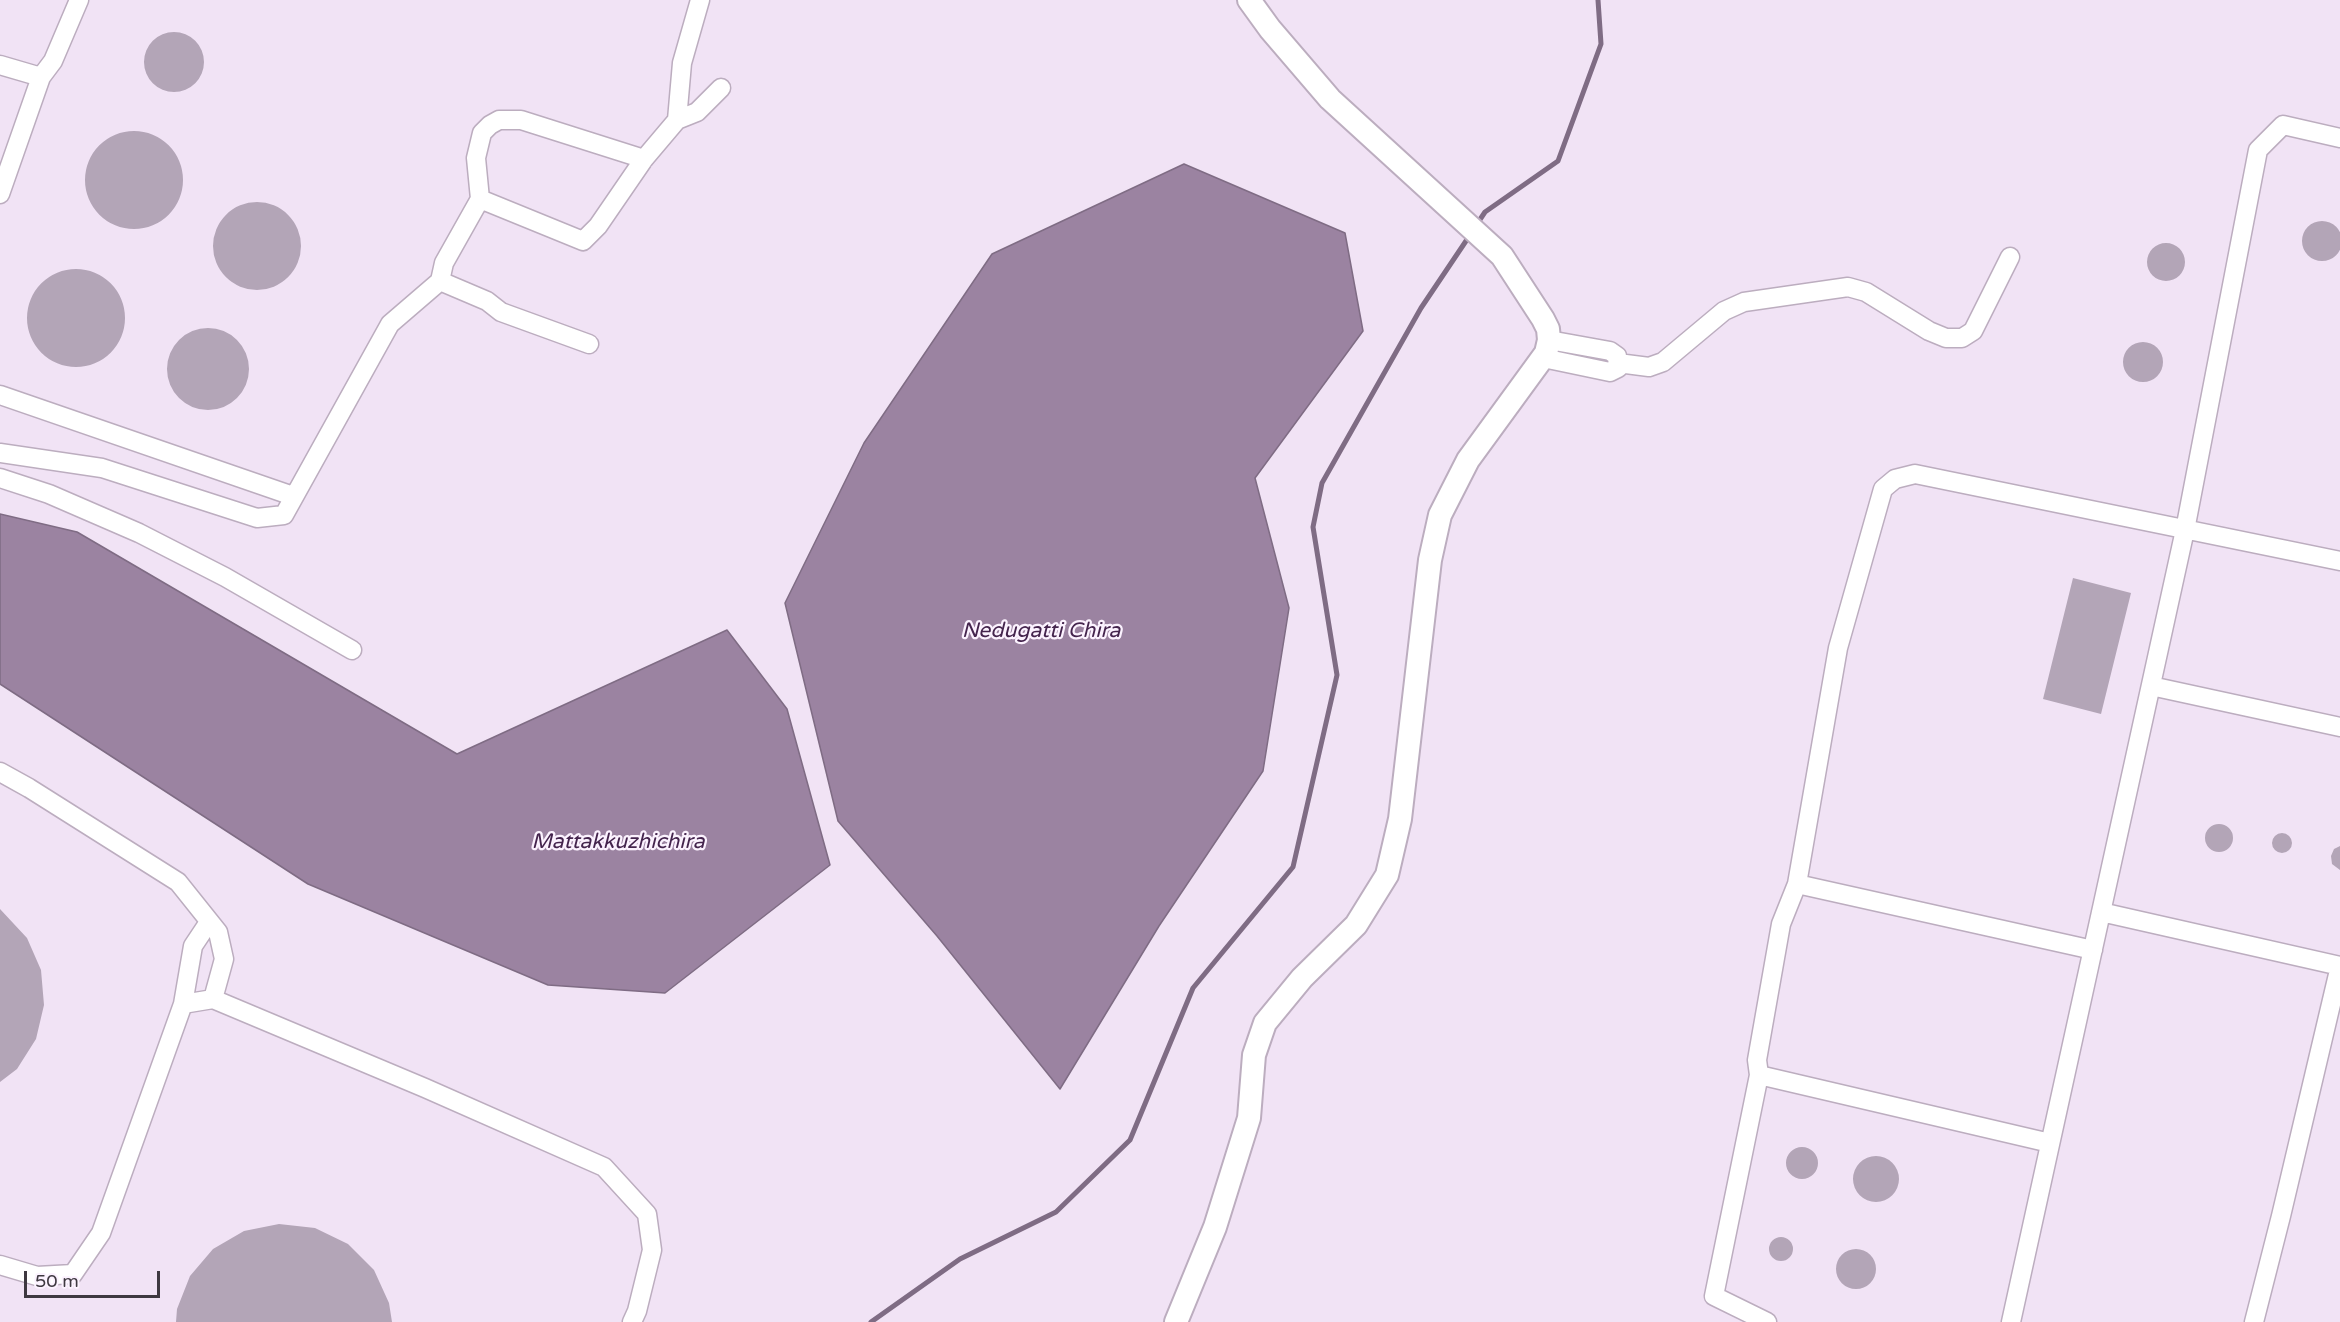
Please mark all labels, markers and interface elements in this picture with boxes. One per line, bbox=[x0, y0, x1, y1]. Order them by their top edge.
water label: Nedugatti Chira bbox=[962, 618, 1120, 644]
water label: Mattakkuzhichira bbox=[532, 829, 704, 855]
scale bar bbox=[27, 1259, 164, 1297]
text: 50 m bbox=[35, 1270, 79, 1292]

